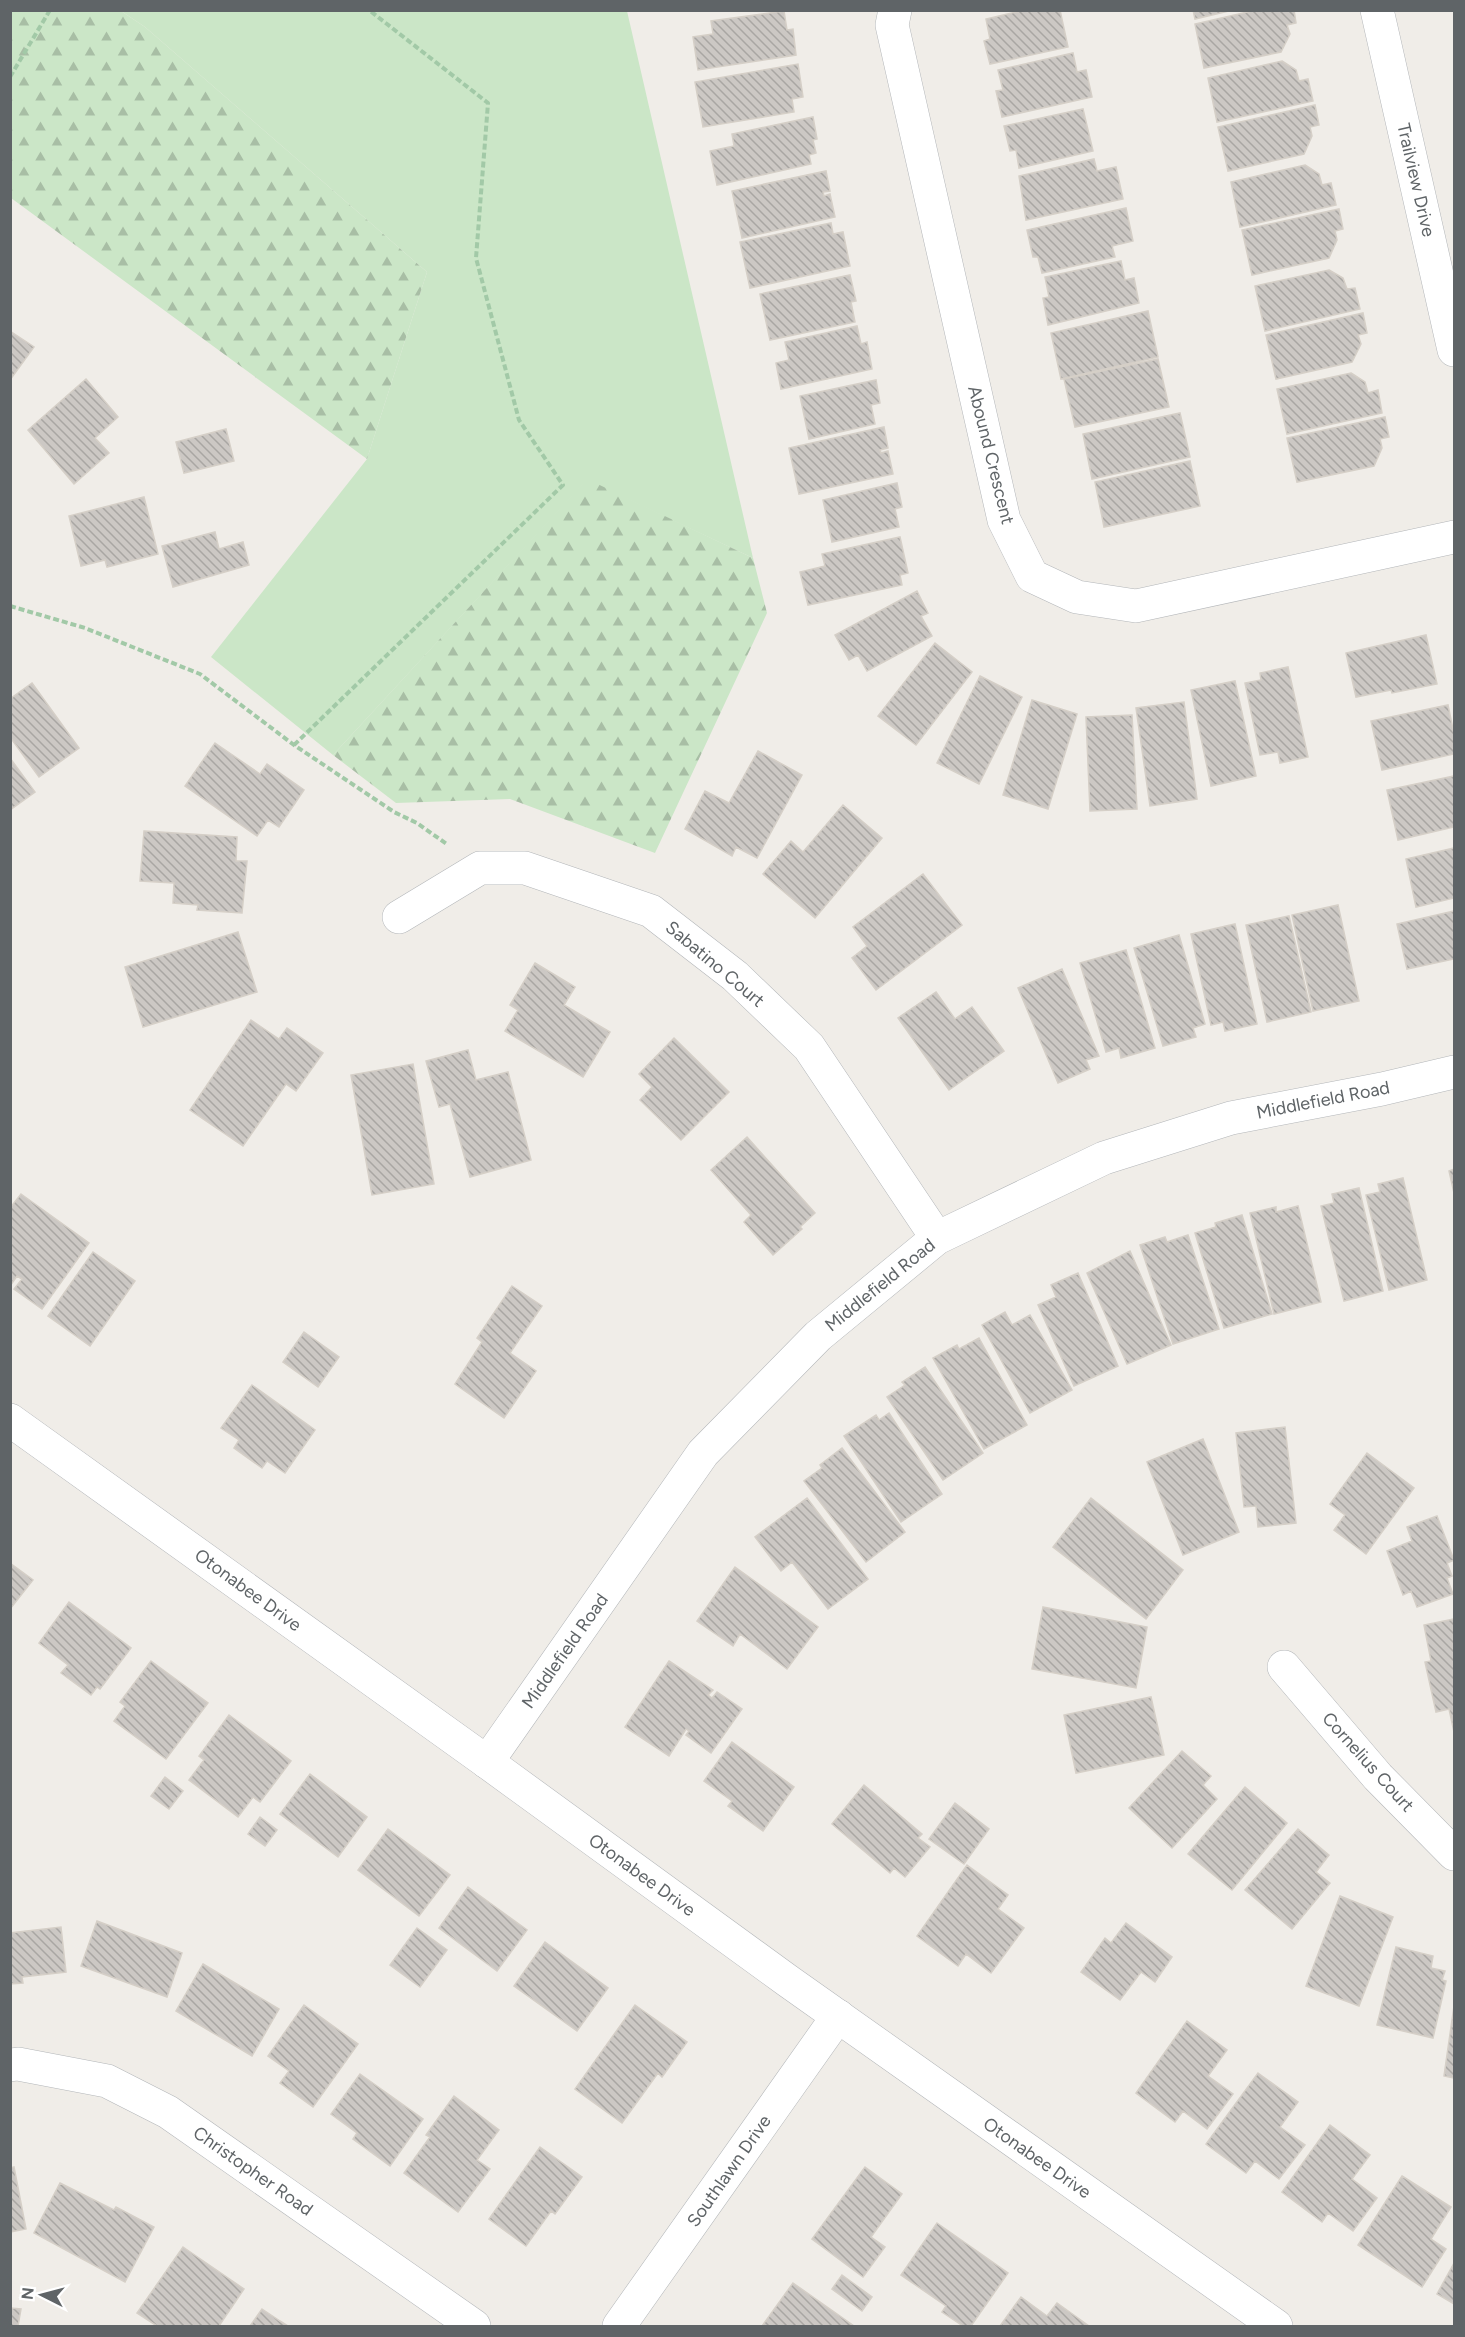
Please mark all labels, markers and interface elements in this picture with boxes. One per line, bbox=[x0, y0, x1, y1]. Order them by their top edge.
street label: Trailview Drive bbox=[1392, 121, 1440, 239]
street label: Abound Crescent bbox=[963, 383, 1019, 527]
street label: Sabatino Court bbox=[661, 916, 769, 1012]
street label: Middlefield Road bbox=[1254, 1076, 1392, 1124]
street label: Middlefield Road bbox=[820, 1234, 940, 1336]
street label: Otonabee Drive bbox=[190, 1544, 306, 1636]
street label: Middlefield Road bbox=[517, 1589, 613, 1713]
street label: Cornelius Court bbox=[1317, 1708, 1419, 1817]
street label: Otonabee Drive bbox=[584, 1829, 700, 1921]
street label: Southlawn Drive bbox=[682, 2111, 776, 2231]
street label: Otonabee Drive bbox=[979, 2113, 1095, 2203]
street label: Christopher Road bbox=[189, 2121, 317, 2221]
north arrow bbox=[12, 2265, 72, 2325]
text: N bbox=[17, 2286, 38, 2301]

